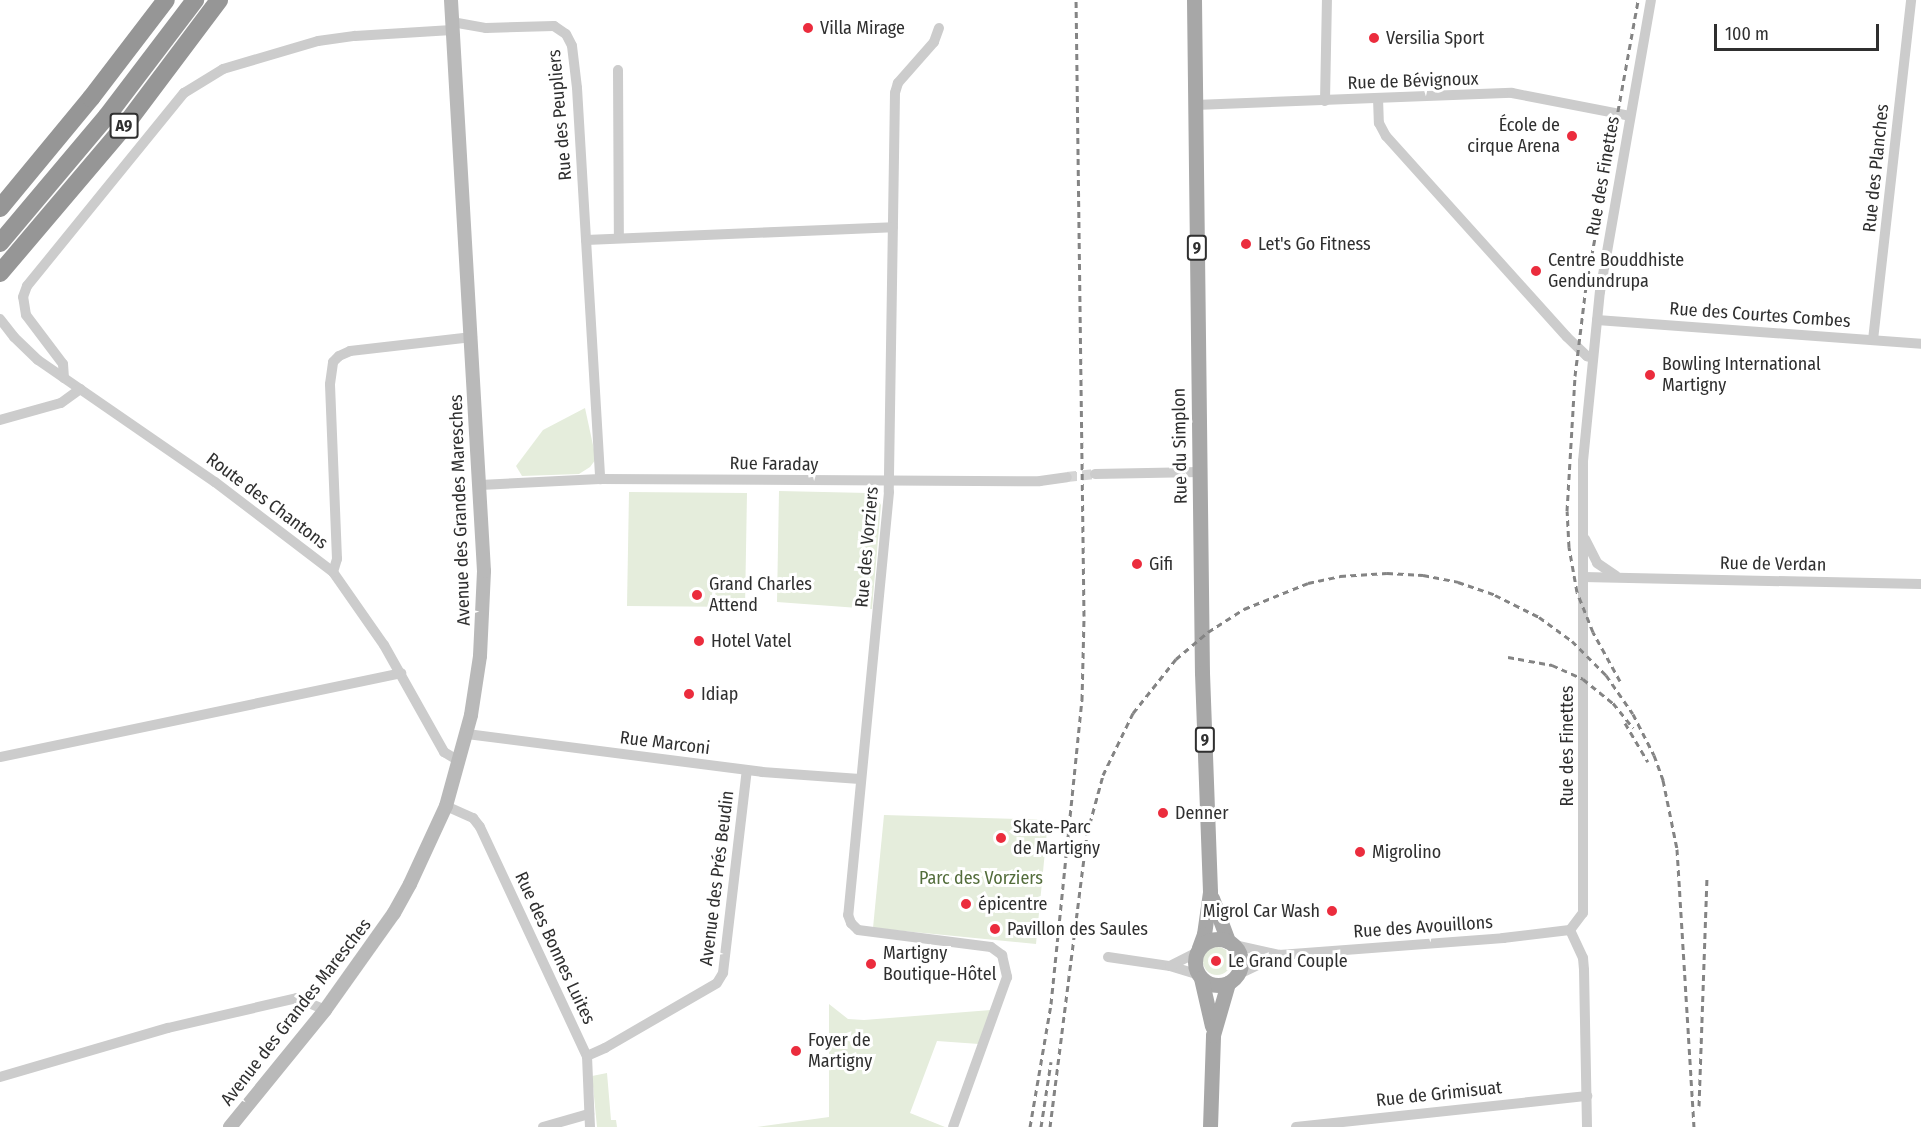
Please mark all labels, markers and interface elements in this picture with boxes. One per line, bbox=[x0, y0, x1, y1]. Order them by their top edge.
scale bar bbox=[1717, 12, 1882, 50]
place label: Villa Mirage bbox=[820, 17, 905, 39]
marker: Villa Mirage bbox=[801, 21, 815, 35]
text: 100 m bbox=[1725, 23, 1769, 45]
place label: Versilia Sport bbox=[1386, 27, 1484, 49]
marker: Versilia Sport bbox=[1367, 31, 1381, 45]
street label: Rue des Peupliers bbox=[544, 49, 576, 181]
street label: Rue de Bévignoux bbox=[1347, 68, 1479, 94]
street label: Rue des Planches bbox=[1859, 103, 1893, 233]
road number: A9 bbox=[109, 113, 139, 139]
street label: Rue des Finettes bbox=[1582, 114, 1624, 238]
place label: École de cirque Arena bbox=[1467, 115, 1560, 158]
marker: École de cirque Arena bbox=[1565, 129, 1579, 143]
place label: Let's Go Fitness bbox=[1258, 233, 1371, 255]
road number: 9 bbox=[1186, 235, 1208, 261]
marker: Let's Go Fitness bbox=[1239, 237, 1253, 251]
place label: Centre Bouddhiste Gendundrupa bbox=[1548, 250, 1684, 292]
marker: Centre Bouddhiste Gendundrupa bbox=[1529, 264, 1543, 278]
street label: Rue des Courtes Combes bbox=[1669, 298, 1851, 332]
place label: Bowling International Martigny bbox=[1662, 354, 1821, 397]
marker: Bowling International Martigny bbox=[1643, 368, 1657, 382]
street label: Rue du Simplon bbox=[1168, 388, 1192, 504]
street label: Avenue des Grandes Maresches bbox=[445, 394, 475, 626]
street label: Route des Chantons bbox=[202, 448, 332, 554]
street label: Rue Faraday bbox=[729, 452, 819, 476]
street label: Rue des Vorziers bbox=[851, 486, 883, 608]
street label: Rue de Verdan bbox=[1720, 552, 1826, 576]
place label: Gifi bbox=[1149, 553, 1173, 575]
marker: Gifi bbox=[1130, 557, 1144, 571]
place label: Grand Charles Attend bbox=[709, 574, 812, 616]
marker: Grand Charles Attend bbox=[690, 588, 704, 602]
place label: Hotel Vatel bbox=[711, 630, 791, 652]
marker: Hotel Vatel bbox=[692, 634, 706, 648]
place label: Idiap bbox=[701, 683, 738, 705]
street label: Rue des Finettes bbox=[1556, 685, 1578, 807]
marker: Idiap bbox=[682, 687, 696, 701]
street label: Rue Marconi bbox=[619, 727, 711, 759]
road number: 9 bbox=[1194, 727, 1216, 753]
street label: Avenue des Prés Beudin bbox=[696, 789, 738, 967]
place label: Denner bbox=[1175, 802, 1228, 824]
marker: Denner bbox=[1156, 806, 1170, 820]
place label: Skate-Parc de Martigny bbox=[1013, 817, 1100, 860]
marker: Skate-Parc de Martigny bbox=[994, 831, 1008, 845]
place label: Migrolino bbox=[1372, 841, 1441, 863]
marker: Migrolino bbox=[1353, 845, 1367, 859]
park label: Parc des Vorziers bbox=[919, 867, 1043, 889]
street label: Rue des Bonnes Luites bbox=[510, 868, 600, 1028]
place label: épicentre bbox=[978, 893, 1047, 915]
marker: épicentre bbox=[959, 897, 973, 911]
place label: Migrol Car Wash bbox=[1203, 900, 1320, 922]
marker: Migrol Car Wash bbox=[1325, 904, 1339, 918]
street label: Rue des Avouillons bbox=[1353, 911, 1493, 943]
street label: Avenue des Grandes Maresches bbox=[216, 914, 376, 1110]
place label: Pavillon des Saules bbox=[1007, 918, 1148, 940]
marker: Pavillon des Saules bbox=[988, 922, 1002, 936]
place label: Martigny Boutique-Hôtel bbox=[883, 943, 996, 986]
place label: Le Grand Couple bbox=[1228, 950, 1348, 972]
marker: Le Grand Couple bbox=[1209, 954, 1223, 968]
marker: Martigny Boutique-Hôtel bbox=[864, 957, 878, 971]
place label: Foyer de Martigny bbox=[808, 1030, 872, 1072]
marker: Foyer de Martigny bbox=[789, 1044, 803, 1058]
street label: Rue de Grimisuat bbox=[1375, 1077, 1503, 1111]

